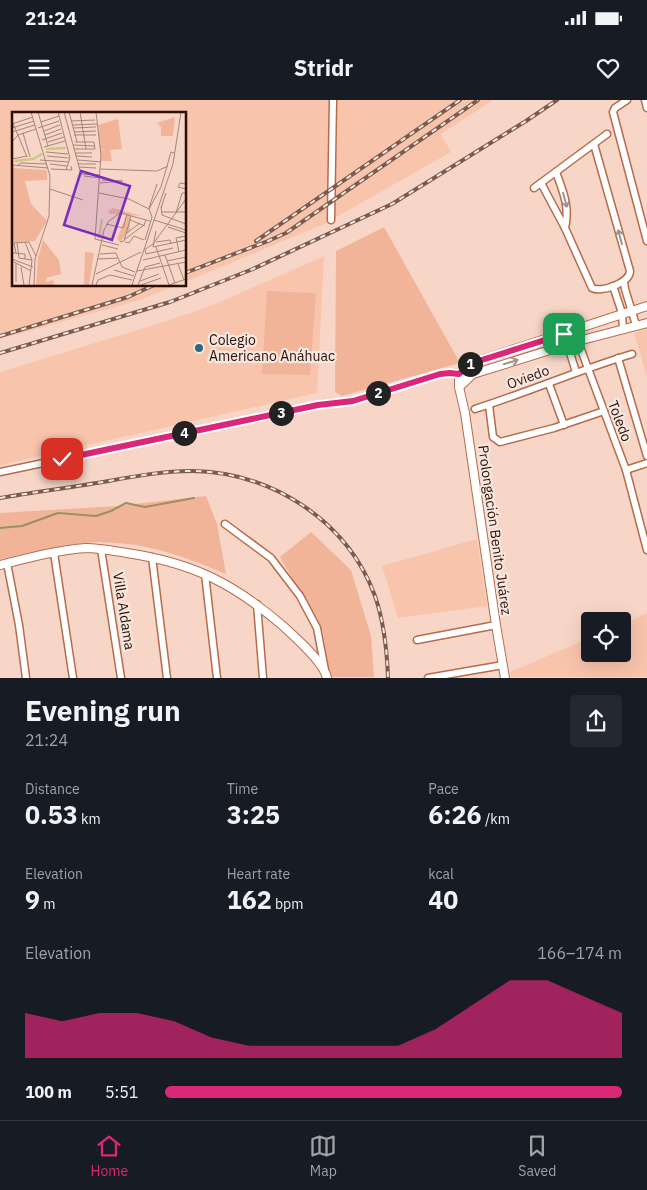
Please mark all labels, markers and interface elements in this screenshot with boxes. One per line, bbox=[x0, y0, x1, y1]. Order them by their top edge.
text: 21:24 bbox=[25, 6, 77, 30]
text: Stridr bbox=[294, 53, 353, 82]
icon: menu bbox=[25, 54, 53, 82]
icon: heart bbox=[594, 54, 622, 82]
inset map bbox=[12, 112, 186, 286]
one-way arrow bbox=[561, 191, 570, 207]
one-way arrow bbox=[614, 229, 624, 245]
pin bbox=[543, 313, 585, 355]
icon: arrive bbox=[550, 320, 578, 348]
place label: Colegio Americano Anáhuac bbox=[209, 331, 335, 365]
marker: Colegio Americano Anáhuac bbox=[193, 342, 205, 354]
pin: 1 bbox=[458, 352, 482, 376]
text: 1 bbox=[466, 355, 475, 373]
one-way arrow bbox=[502, 357, 518, 367]
street label: Oviedo bbox=[504, 361, 552, 393]
pin: 2 bbox=[366, 380, 390, 406]
text: 2 bbox=[374, 384, 383, 402]
street label: Toledo bbox=[604, 398, 636, 444]
pin: 3 bbox=[268, 400, 294, 426]
text: 3 bbox=[277, 404, 286, 422]
pin: 4 bbox=[172, 420, 196, 446]
text: 4 bbox=[180, 424, 189, 442]
pin bbox=[41, 438, 83, 480]
street label: Prolongación Benito Juárez bbox=[474, 444, 516, 617]
icon: check bbox=[48, 445, 76, 473]
street label: Villa Aldama bbox=[109, 571, 139, 652]
map controls bbox=[581, 612, 631, 662]
button: locate bbox=[581, 612, 631, 662]
text: Evening run bbox=[25, 692, 181, 729]
button: share bbox=[570, 695, 622, 747]
text: 21:24 bbox=[25, 730, 68, 750]
text: Distance bbox=[25, 780, 80, 798]
text: Time bbox=[227, 780, 258, 798]
text: Pace bbox=[428, 780, 459, 798]
text: 0.53 bbox=[25, 798, 78, 831]
text: 3:25 bbox=[227, 798, 280, 831]
text: 6:26 bbox=[428, 798, 482, 831]
text: km bbox=[78, 810, 101, 828]
text: /km bbox=[482, 810, 510, 828]
text: Elevation bbox=[25, 865, 83, 883]
text: Heart rate bbox=[227, 865, 290, 883]
text: kcal bbox=[428, 865, 454, 883]
text: 9 bbox=[25, 883, 40, 916]
text: 162 bbox=[227, 883, 272, 916]
text: 40 bbox=[428, 883, 458, 916]
text: m bbox=[40, 895, 56, 913]
text: bpm bbox=[272, 895, 303, 913]
text: Elevation bbox=[25, 943, 91, 963]
text: 166–174 m bbox=[537, 943, 622, 963]
text: 100 m bbox=[25, 1082, 72, 1102]
text: 5:51 bbox=[105, 1082, 138, 1102]
tab: Home bbox=[91, 1132, 128, 1180]
tab: Map bbox=[309, 1132, 337, 1180]
tab: Saved bbox=[518, 1132, 556, 1180]

